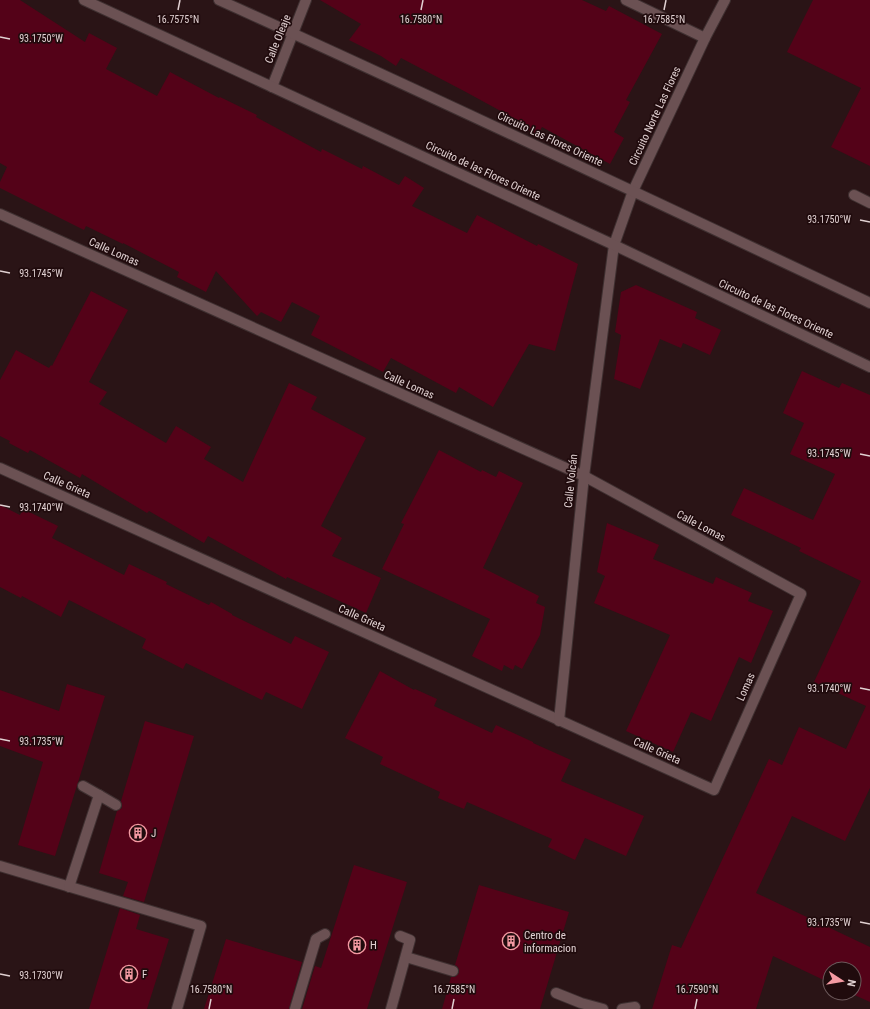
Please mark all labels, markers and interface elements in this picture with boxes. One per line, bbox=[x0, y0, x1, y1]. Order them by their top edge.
street label: Calle Oleaje bbox=[262, 13, 294, 65]
text: 16.7575°N bbox=[157, 14, 199, 25]
text: 16.7580°N bbox=[400, 14, 442, 25]
text: 16.7585°N bbox=[643, 14, 685, 25]
text: 93.1750°W bbox=[19, 33, 63, 44]
street label: Circuito Norte Las Flores bbox=[626, 64, 684, 168]
street label: Circuito Las Flores Oriente bbox=[495, 109, 605, 169]
street label: Circuito de las Flores Oriente bbox=[423, 139, 543, 203]
text: 93.1750°W bbox=[807, 214, 851, 225]
street label: Calle Lomas bbox=[87, 235, 141, 269]
text: 93.1745°W bbox=[19, 268, 63, 279]
street label: Circuito de las Flores Oriente bbox=[716, 277, 836, 341]
street label: Calle Lomas bbox=[382, 368, 436, 402]
text: 93.1745°W bbox=[807, 448, 851, 459]
street label: Calle Volcán bbox=[562, 454, 580, 508]
street label: Calle Grieta bbox=[41, 469, 93, 501]
text: 93.1740°W bbox=[19, 502, 63, 513]
street label: Calle Lomas bbox=[674, 508, 728, 544]
street label: Calle Grieta bbox=[336, 602, 388, 634]
street label: Lomas bbox=[734, 671, 758, 703]
text: 93.1740°W bbox=[807, 683, 851, 694]
street label: Calle Grieta bbox=[631, 735, 683, 767]
text: 93.1735°W bbox=[19, 736, 63, 747]
building icon: J bbox=[128, 823, 148, 843]
place label: J bbox=[151, 827, 156, 840]
text: 93.1735°W bbox=[807, 917, 851, 928]
place label: Centro de informacion bbox=[524, 929, 576, 955]
building icon: Centro de informacion bbox=[501, 931, 521, 951]
building icon: H bbox=[347, 935, 367, 955]
place label: H bbox=[370, 939, 377, 952]
north arrow bbox=[822, 961, 862, 1001]
building icon: F bbox=[119, 964, 139, 984]
place label: F bbox=[142, 968, 147, 981]
text: 93.1730°W bbox=[19, 970, 63, 981]
text: N bbox=[844, 978, 858, 988]
text: 16.7580°N bbox=[190, 984, 232, 995]
text: 16.7585°N bbox=[433, 984, 475, 995]
text: 16.7590°N bbox=[676, 984, 718, 995]

